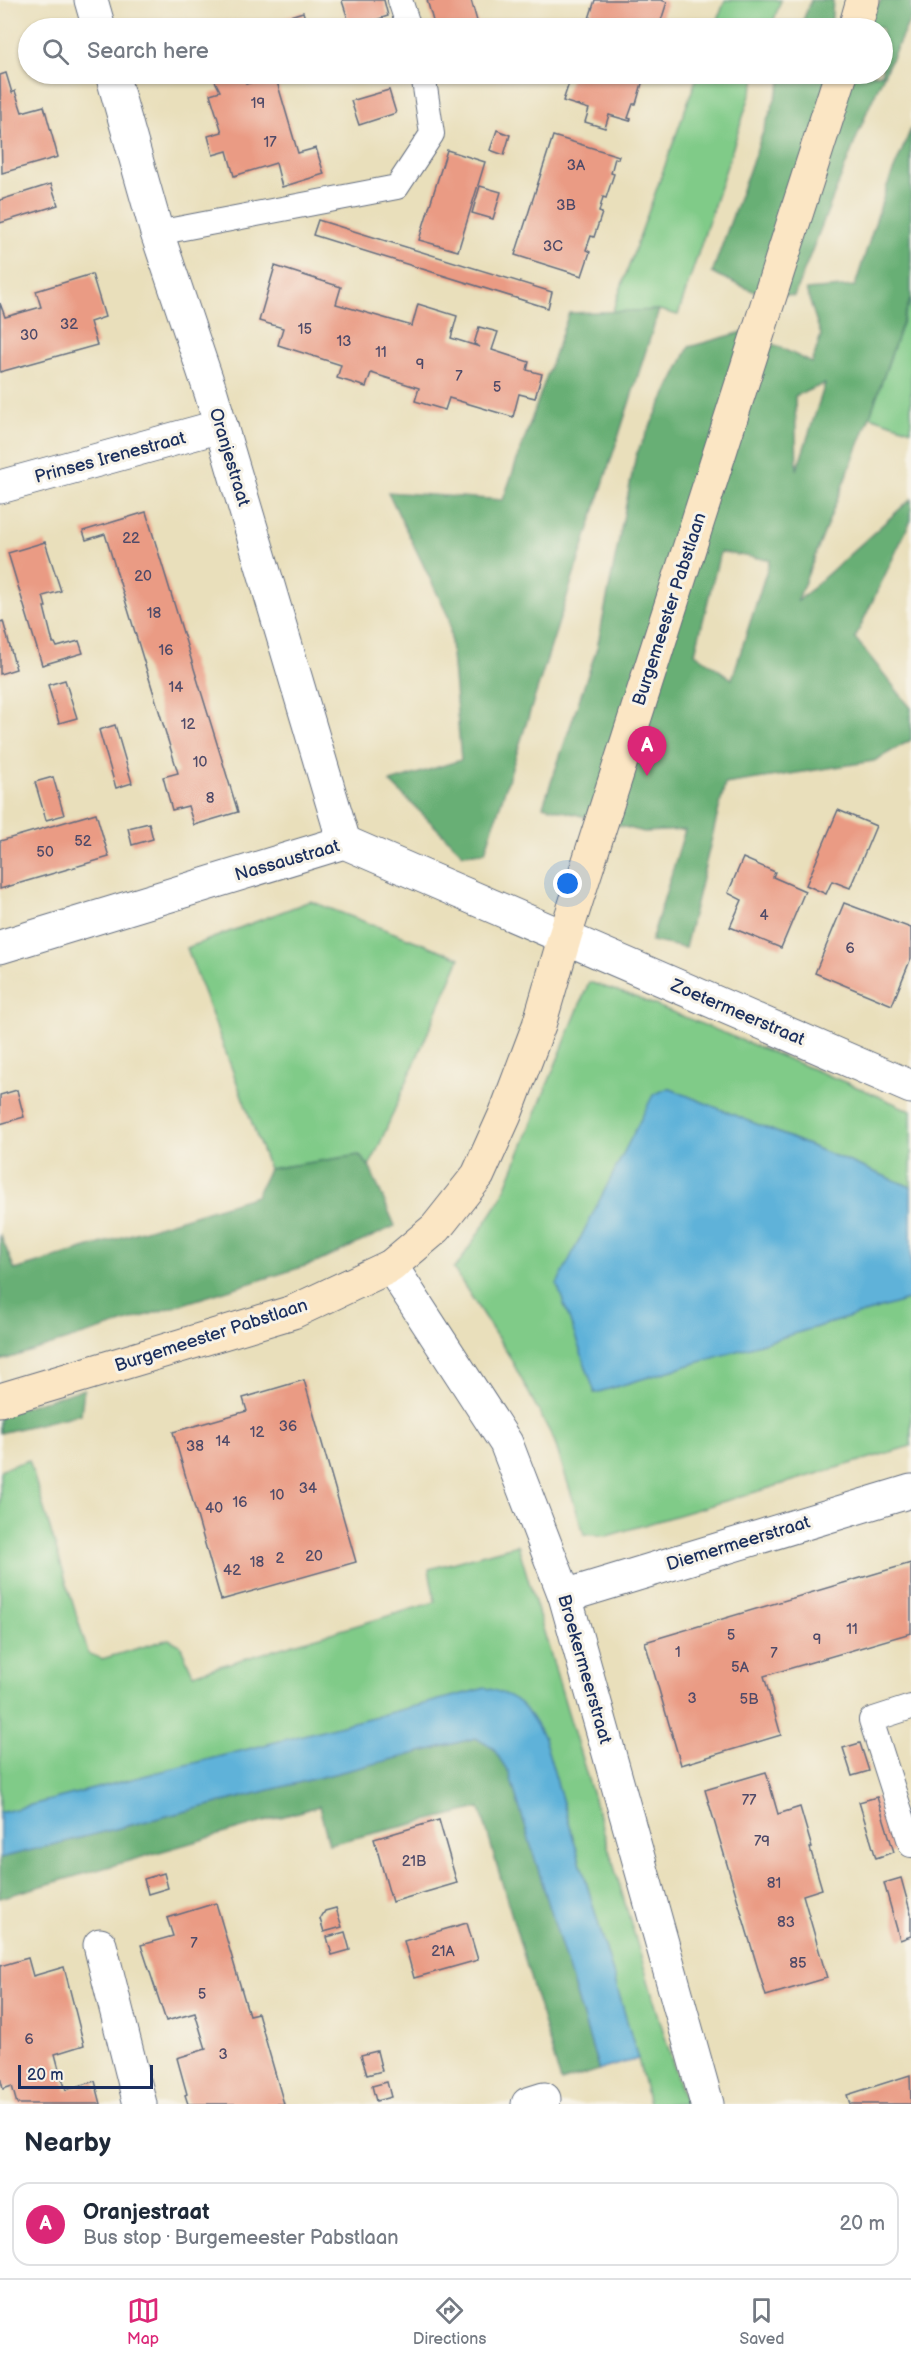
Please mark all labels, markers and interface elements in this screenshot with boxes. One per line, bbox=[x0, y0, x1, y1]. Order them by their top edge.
search box bbox=[18, 18, 893, 84]
icon: search bbox=[39, 35, 72, 68]
text: Search here bbox=[87, 38, 209, 65]
house number: 19 bbox=[251, 94, 265, 113]
house number: 17 bbox=[263, 133, 277, 152]
house number: 3A bbox=[567, 156, 586, 175]
house number: 3B bbox=[556, 196, 576, 215]
house number: 3C bbox=[543, 237, 563, 256]
house number: 32 bbox=[60, 315, 78, 334]
house number: 15 bbox=[298, 320, 312, 339]
house number: 30 bbox=[20, 326, 38, 345]
house number: 13 bbox=[336, 332, 352, 351]
house number: 11 bbox=[375, 343, 387, 362]
house number: 9 bbox=[416, 355, 424, 374]
house number: 7 bbox=[455, 367, 463, 386]
house number: 5 bbox=[493, 378, 501, 397]
street label: Oranjestraat bbox=[205, 405, 255, 509]
street label: Prinses Irenestraat bbox=[32, 427, 188, 488]
street label: Burgemeester Pabstlaan bbox=[628, 510, 711, 708]
house number: 22 bbox=[122, 529, 140, 548]
house number: 20 bbox=[134, 567, 152, 586]
house number: 18 bbox=[147, 604, 162, 623]
house number: 16 bbox=[159, 641, 173, 660]
house number: 14 bbox=[169, 678, 183, 697]
house number: 12 bbox=[181, 715, 195, 734]
pin: A bbox=[628, 726, 666, 776]
house number: 10 bbox=[193, 753, 207, 772]
house number: 8 bbox=[206, 789, 215, 808]
house number: 52 bbox=[74, 832, 92, 851]
street label: Nassaustraat bbox=[232, 835, 343, 885]
house number: 50 bbox=[36, 843, 54, 862]
your location bbox=[553, 869, 582, 898]
house number: 4 bbox=[759, 906, 769, 925]
house number: 6 bbox=[845, 939, 855, 958]
street label: Zoetermeerstraat bbox=[667, 974, 808, 1050]
street label: Burgemeester Pabstlaan bbox=[112, 1294, 310, 1377]
house number: 36 bbox=[279, 1417, 297, 1436]
house number: 12 bbox=[250, 1423, 264, 1442]
house number: 14 bbox=[216, 1432, 230, 1451]
house number: 38 bbox=[186, 1437, 204, 1456]
house number: 34 bbox=[299, 1479, 317, 1498]
house number: 10 bbox=[270, 1486, 284, 1505]
house number: 16 bbox=[233, 1493, 247, 1512]
house number: 40 bbox=[205, 1499, 223, 1518]
street label: Diemermeerstraat bbox=[664, 1511, 813, 1575]
house number: 20 bbox=[305, 1547, 323, 1566]
house number: 2 bbox=[276, 1549, 285, 1568]
house number: 18 bbox=[250, 1553, 265, 1572]
house number: 42 bbox=[223, 1561, 241, 1580]
street label: Broekermeerstraat bbox=[553, 1592, 616, 1747]
house number: 11 bbox=[846, 1620, 858, 1639]
house number: 5 bbox=[727, 1626, 735, 1645]
house number: 9 bbox=[813, 1630, 821, 1649]
house number: 1 bbox=[675, 1643, 681, 1662]
house number: 7 bbox=[770, 1644, 778, 1663]
house number: 5A bbox=[731, 1658, 750, 1677]
house number: 3 bbox=[687, 1689, 697, 1708]
house number: 5B bbox=[740, 1690, 758, 1709]
house number: 77 bbox=[742, 1791, 757, 1810]
house number: 79 bbox=[754, 1832, 770, 1851]
house number: 21B bbox=[402, 1852, 426, 1871]
house number: 81 bbox=[767, 1874, 781, 1893]
house number: 83 bbox=[777, 1913, 795, 1932]
house number: 7 bbox=[190, 1934, 198, 1953]
house number: 21A bbox=[431, 1942, 456, 1961]
house number: 85 bbox=[789, 1954, 807, 1973]
house number: 5 bbox=[198, 1985, 206, 2004]
house number: 6 bbox=[24, 2030, 34, 2049]
house number: 3 bbox=[218, 2045, 228, 2064]
scale bar bbox=[18, 2062, 153, 2090]
text: 20 m bbox=[27, 2066, 63, 2085]
text: Nearby bbox=[24, 2128, 111, 2159]
text: Oranjestraat bbox=[83, 2199, 210, 2226]
text: A bbox=[39, 2212, 52, 2236]
text: 20 m bbox=[840, 2212, 885, 2236]
text: Bus stop · Burgemeester Pabstlaan bbox=[83, 2226, 399, 2250]
tab: Map bbox=[127, 2294, 160, 2349]
tab: Directions bbox=[413, 2294, 486, 2349]
tab: Saved bbox=[739, 2294, 784, 2349]

